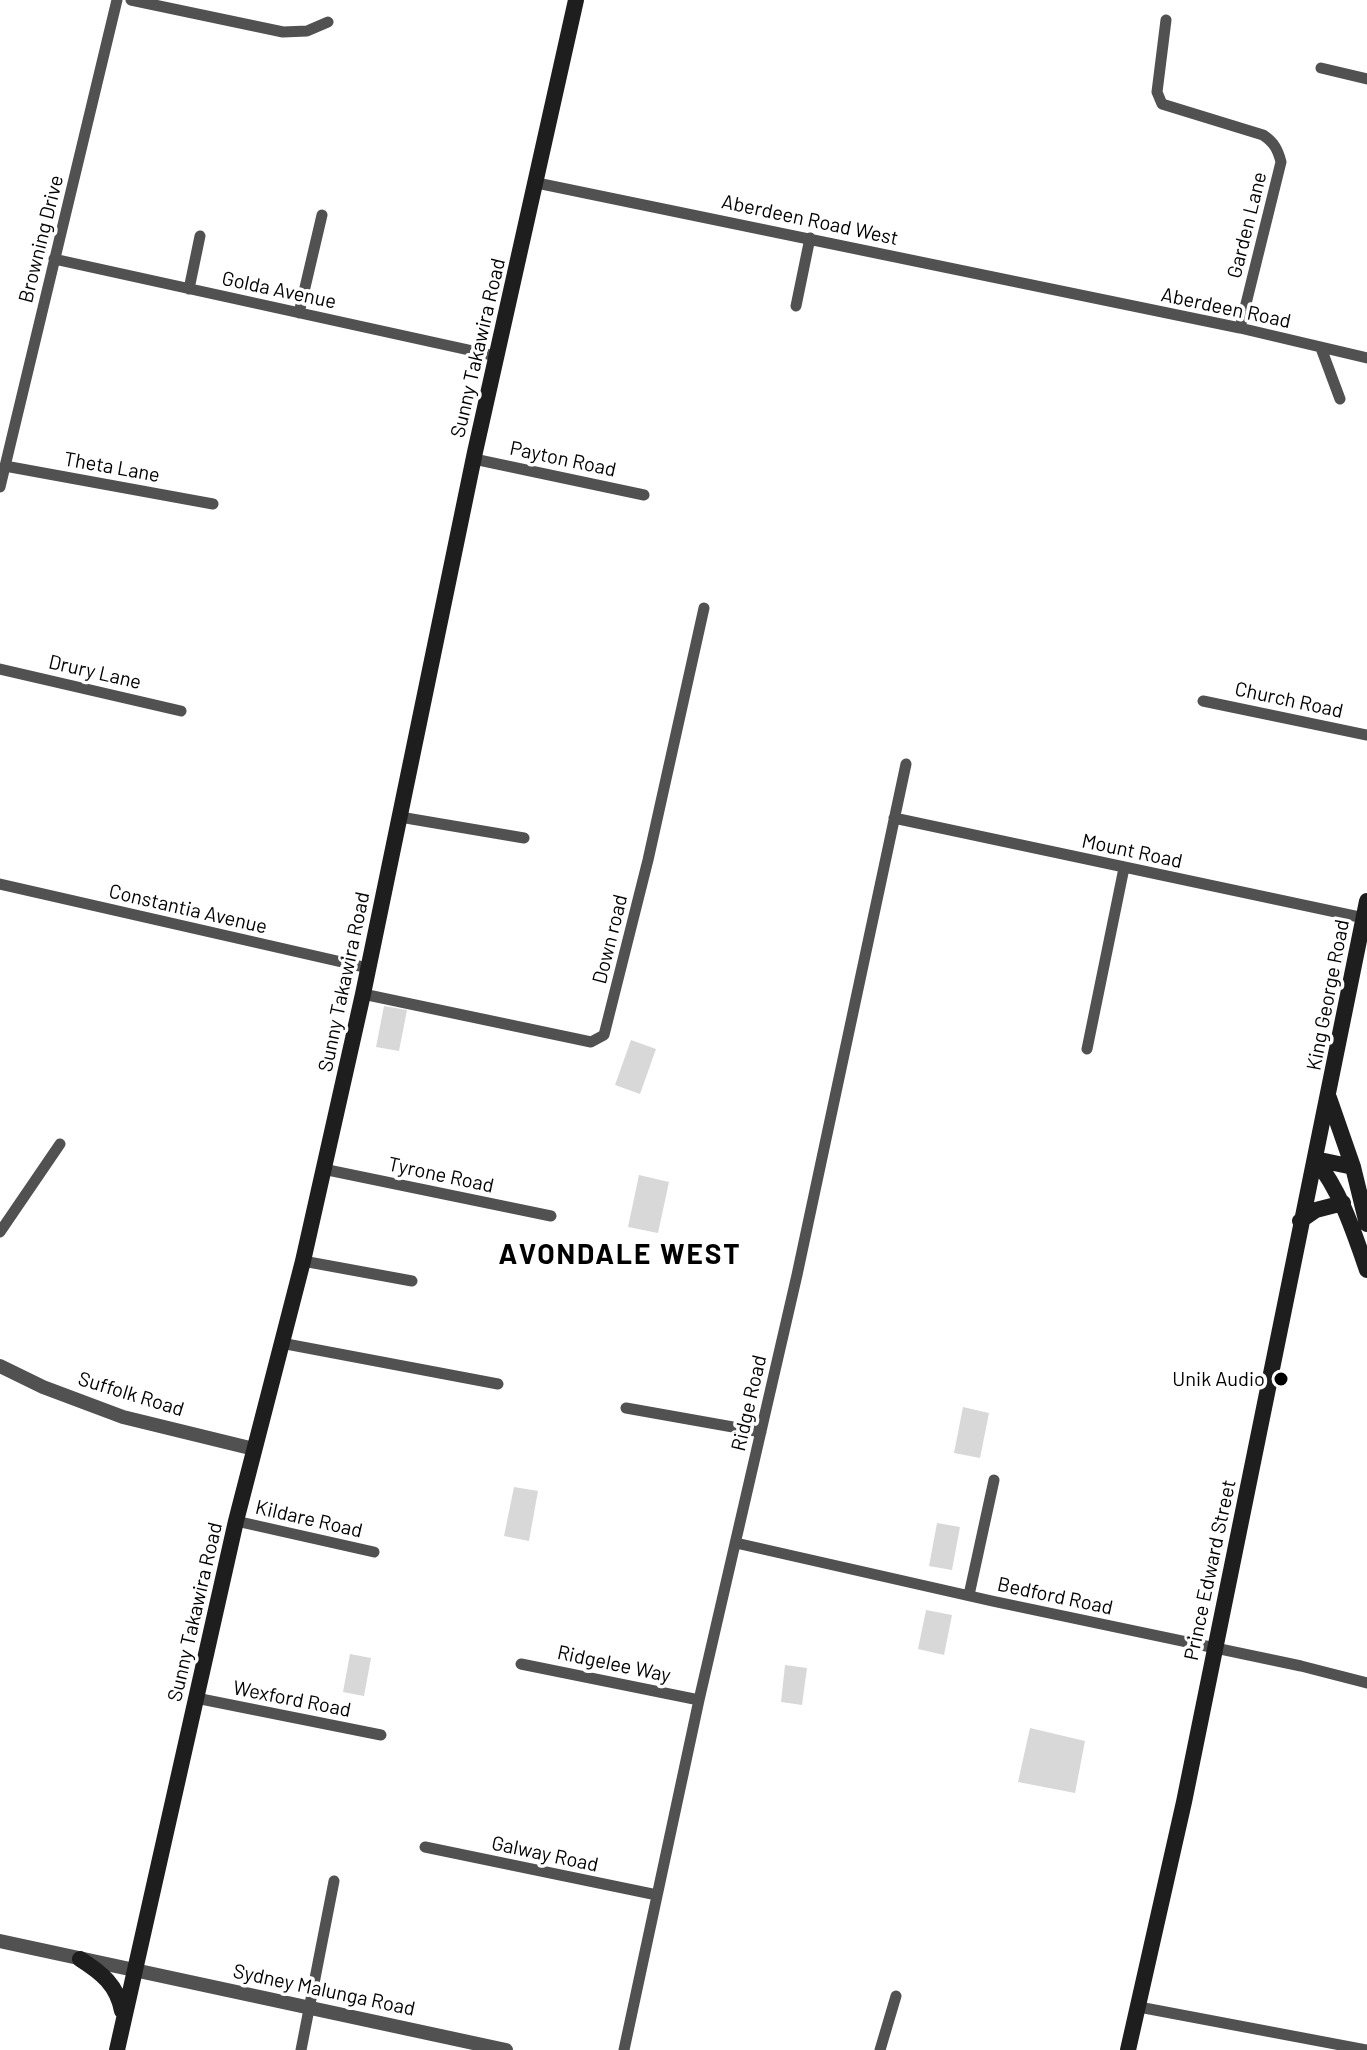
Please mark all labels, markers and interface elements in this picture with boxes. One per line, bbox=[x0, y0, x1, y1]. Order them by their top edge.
street label: Garden Lane bbox=[1222, 169, 1272, 281]
street label: Browning Drive bbox=[14, 173, 68, 305]
street label: Aberdeen Road West bbox=[720, 190, 900, 250]
street label: Sunny Takawira Road bbox=[446, 256, 510, 440]
street label: Golda Avenue bbox=[220, 266, 338, 314]
street label: Aberdeen Road bbox=[1159, 283, 1293, 333]
street label: Payton Road bbox=[508, 436, 618, 482]
street label: Theta Lane bbox=[62, 447, 162, 487]
street label: Drury Lane bbox=[46, 650, 144, 694]
street label: Church Road bbox=[1233, 677, 1345, 723]
street label: Mount Road bbox=[1080, 829, 1184, 873]
street label: Constantia Avenue bbox=[106, 879, 270, 939]
street label: Sunny Takawira Road bbox=[313, 890, 375, 1074]
street label: Down road bbox=[587, 892, 633, 986]
street label: King George Road bbox=[1302, 918, 1354, 1072]
street label: Tyrone Road bbox=[386, 1152, 496, 1198]
district label: AVONDALE WEST bbox=[498, 1238, 742, 1272]
street label: Ridge Road bbox=[726, 1353, 772, 1453]
street label: Suffolk Road bbox=[75, 1367, 187, 1421]
place label: Unik Audio bbox=[1172, 1367, 1265, 1391]
marker: Unik Audio bbox=[1272, 1370, 1290, 1388]
street label: Prince Edward Street bbox=[1179, 1478, 1241, 1662]
street label: Kildare Road bbox=[253, 1495, 365, 1543]
street label: Sunny Takawira Road bbox=[163, 1520, 227, 1704]
street label: Bedford Road bbox=[995, 1572, 1115, 1620]
street label: Ridgelee Way bbox=[555, 1640, 673, 1688]
street label: Wexford Road bbox=[231, 1676, 353, 1722]
street label: Galway Road bbox=[489, 1831, 601, 1877]
street label: Sydney Malunga Road bbox=[231, 1959, 417, 2021]

